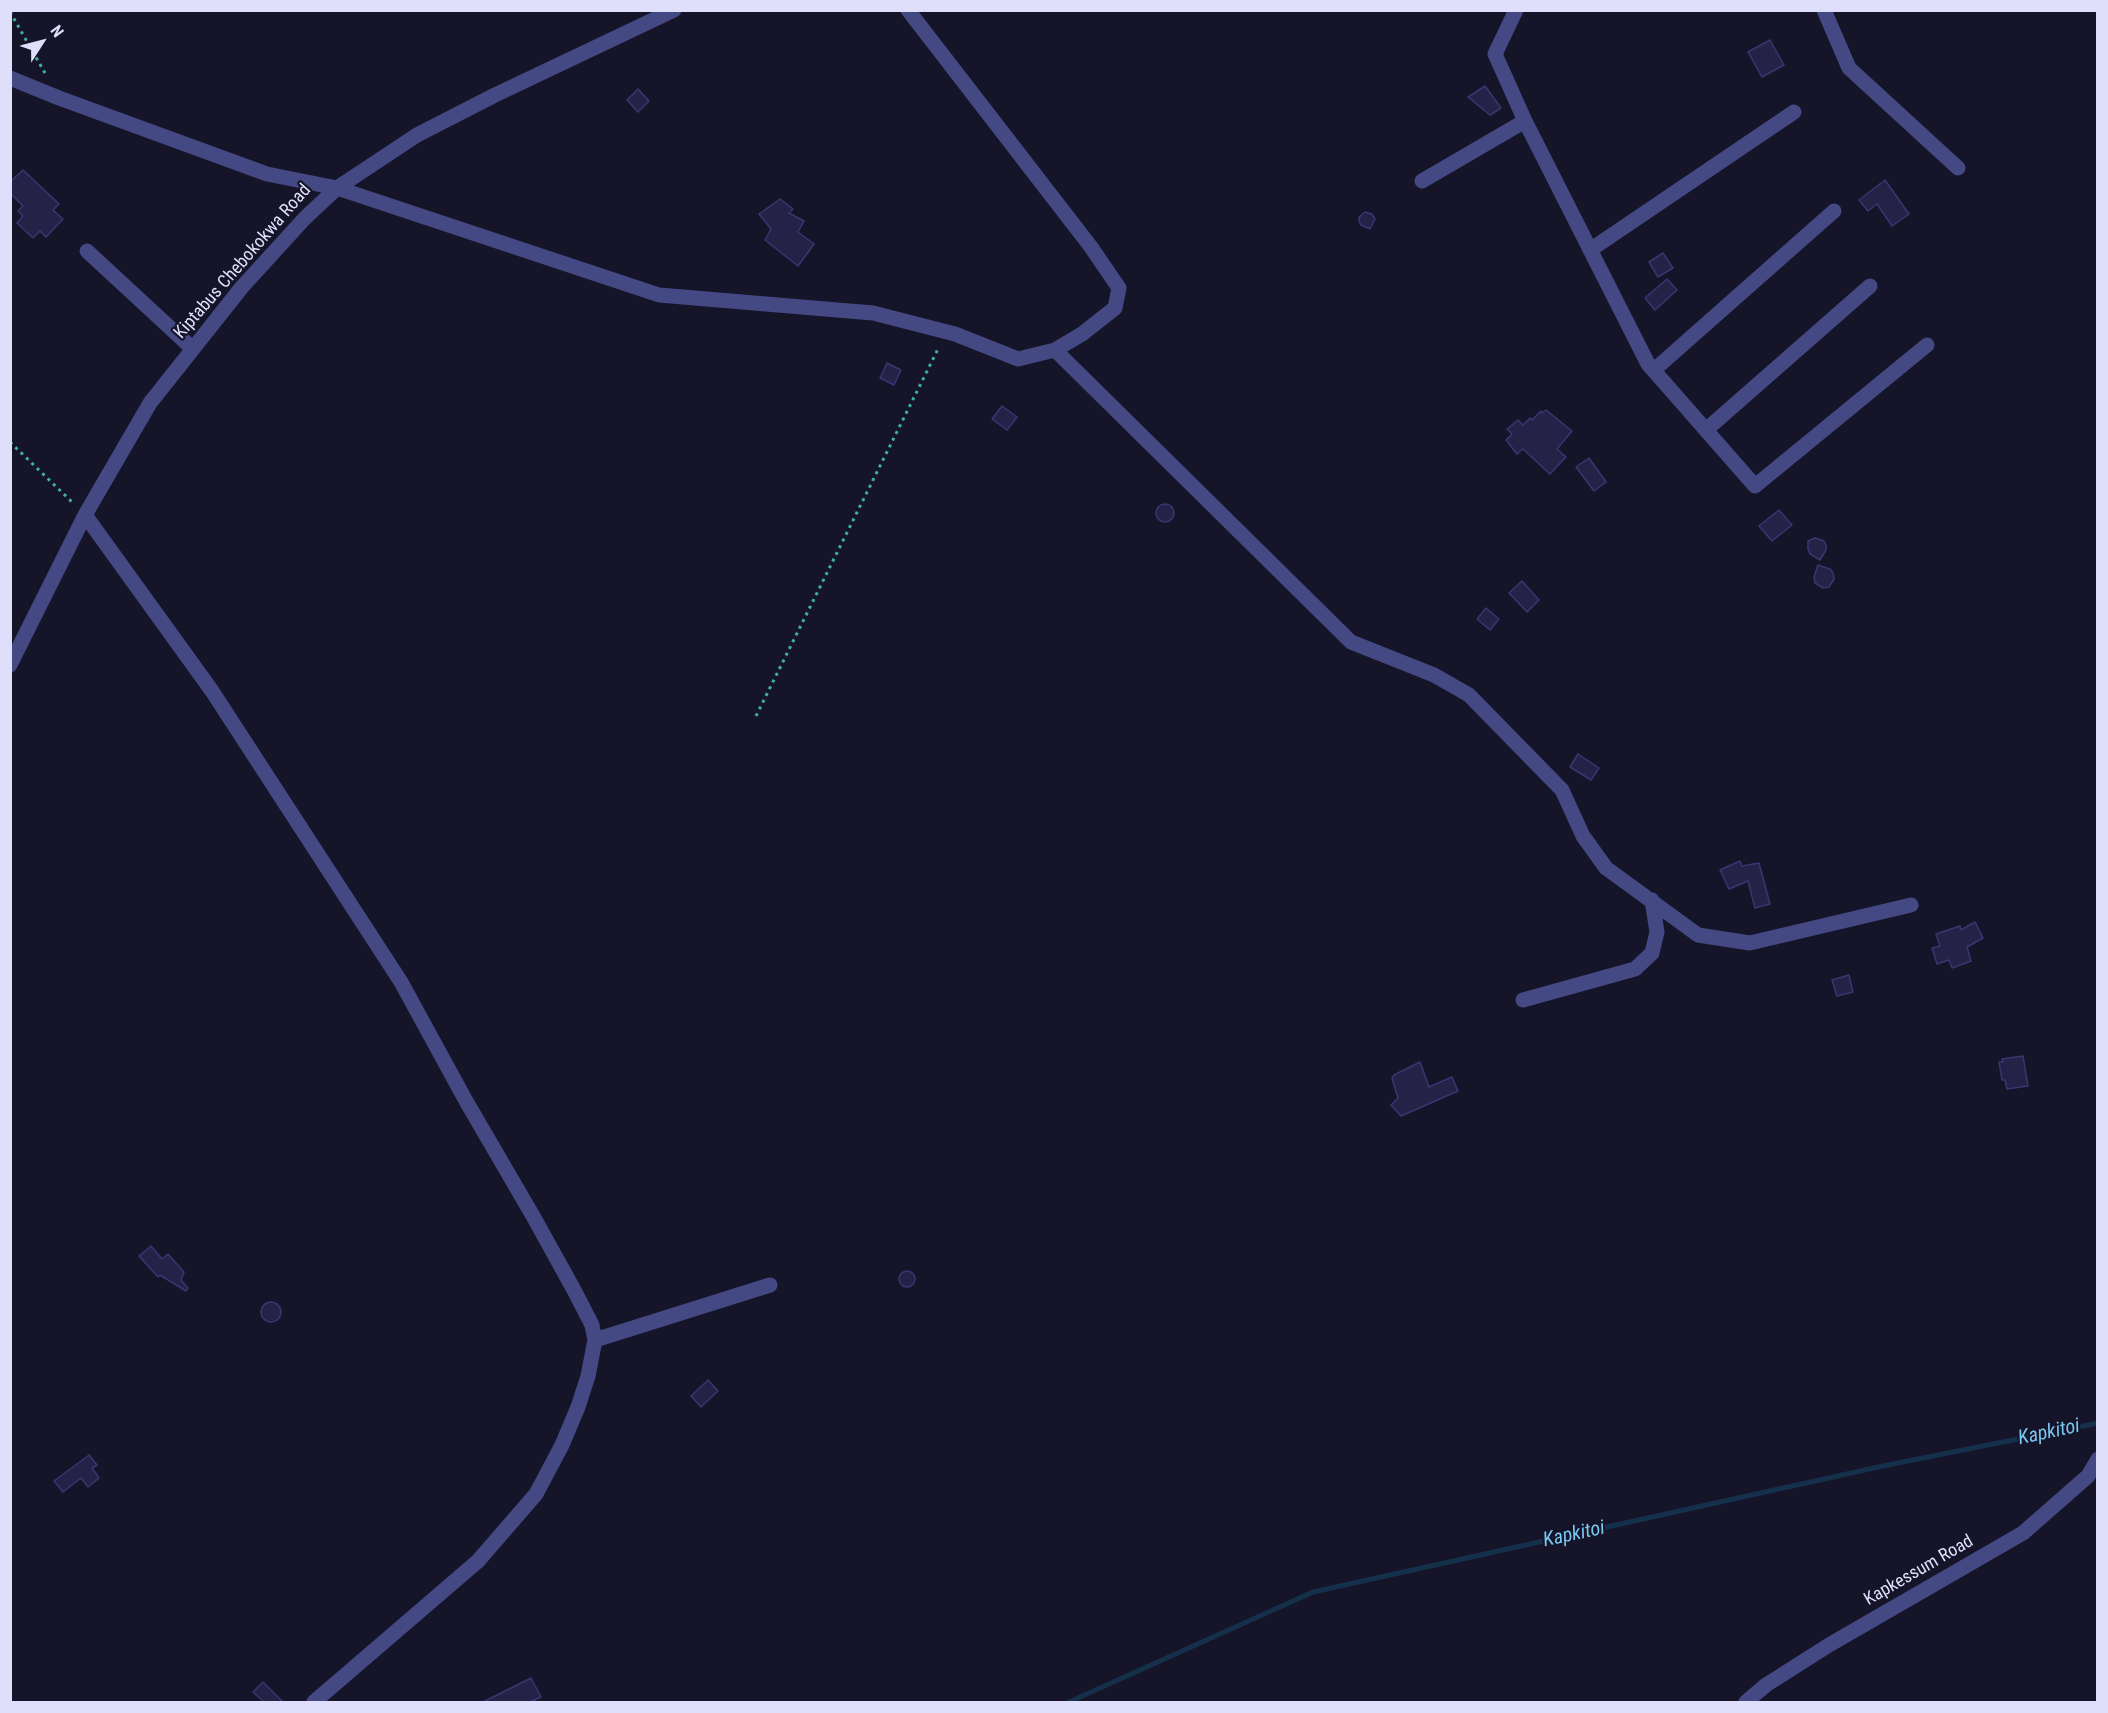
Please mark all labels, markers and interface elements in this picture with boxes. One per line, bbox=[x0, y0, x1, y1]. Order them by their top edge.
north arrow bbox=[12, 12, 72, 72]
text: N bbox=[46, 22, 68, 41]
street label: Kiptabus Chebokokwa Road bbox=[170, 180, 316, 344]
water label: Kapkitoi bbox=[2016, 1415, 2082, 1451]
water label: Kapkitoi bbox=[1541, 1517, 1607, 1553]
street label: Kapkessum Road bbox=[1860, 1531, 1978, 1611]

